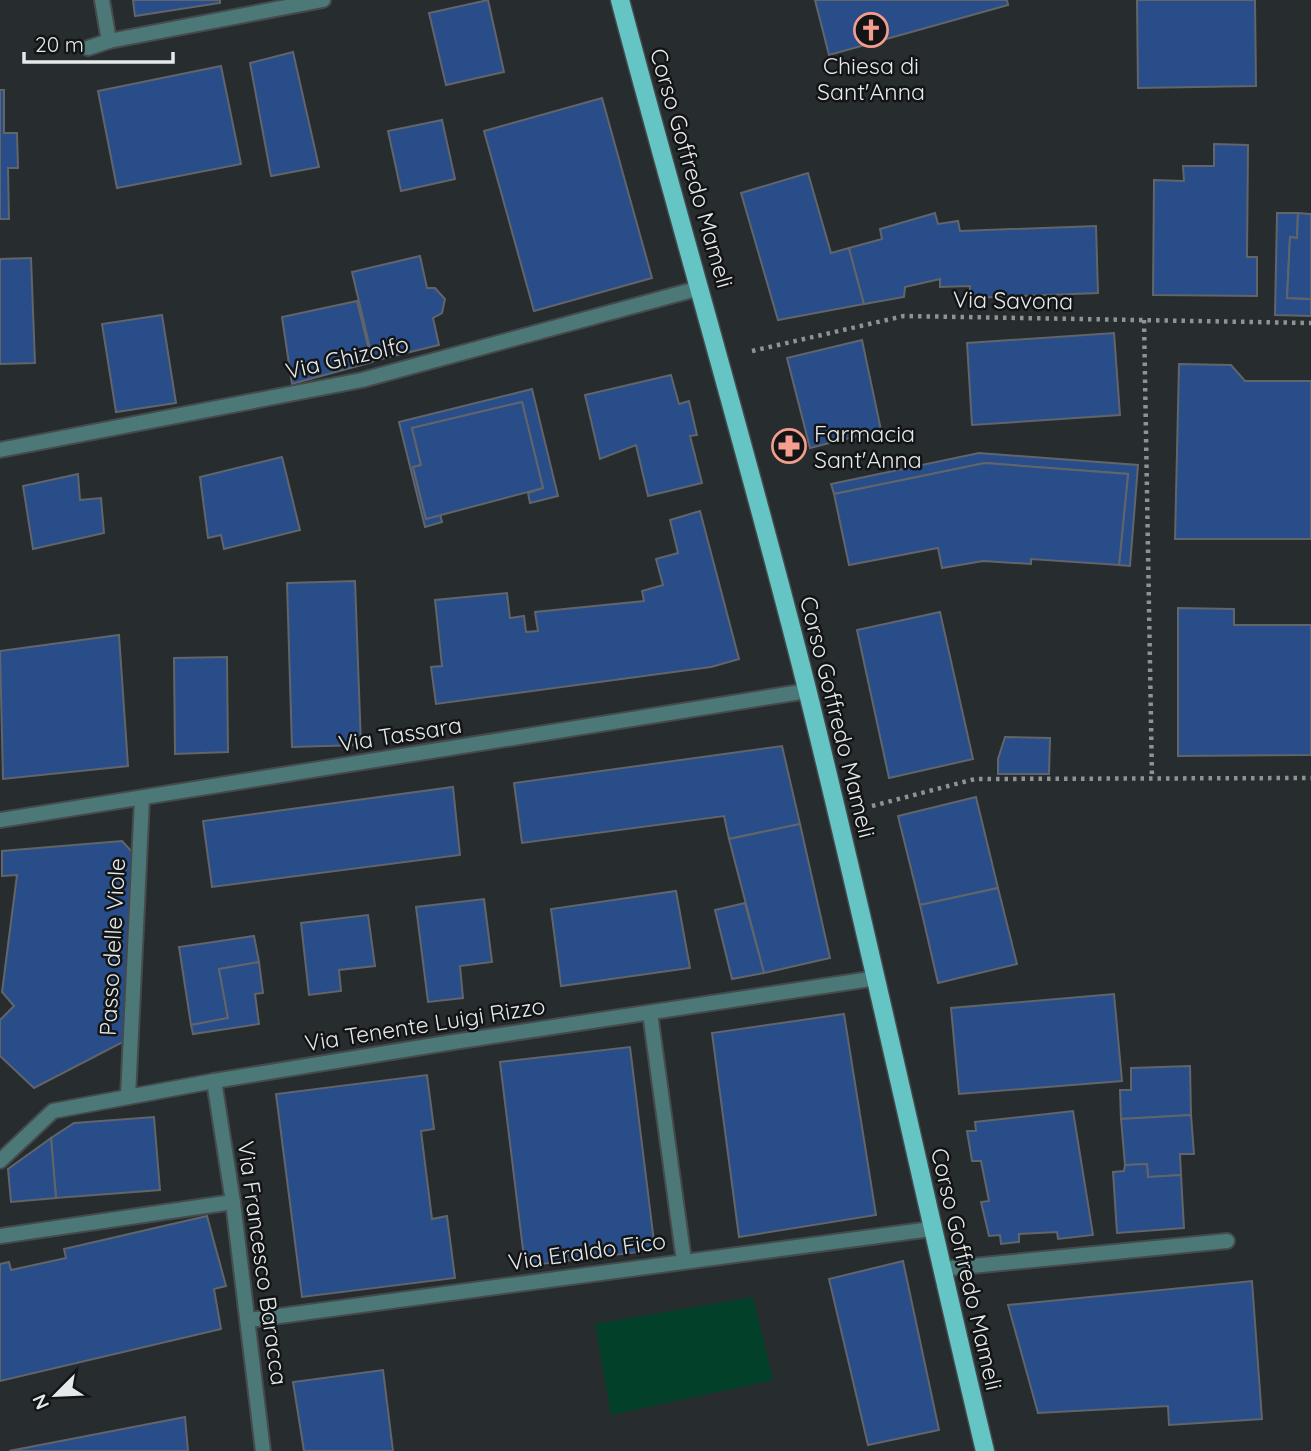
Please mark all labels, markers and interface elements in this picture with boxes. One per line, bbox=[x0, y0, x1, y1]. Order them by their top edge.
church icon: Chiesa di Sant'Anna bbox=[852, 11, 890, 49]
scale bar bbox=[24, 21, 173, 65]
text: 20 m bbox=[35, 31, 84, 57]
street label: Corso Goffredo Mameli bbox=[644, 45, 740, 291]
place label: Chiesa di Sant'Anna bbox=[817, 51, 925, 106]
street label: Via Savona bbox=[953, 284, 1073, 316]
street label: Via Ghizolfo bbox=[283, 329, 411, 385]
place label: Farmacia Sant'Anna bbox=[814, 419, 922, 474]
pharmacy icon: Farmacia Sant'Anna bbox=[770, 427, 808, 465]
street label: Corso Goffredo Mameli bbox=[794, 593, 882, 841]
street label: Via Tassara bbox=[336, 710, 464, 758]
street label: Passo delle Viole bbox=[93, 857, 131, 1037]
street label: Via Tenente Luigi Rizzo bbox=[303, 991, 547, 1057]
street label: Via Francesco Baracca bbox=[232, 1139, 294, 1387]
street label: Corso Goffredo Mameli bbox=[925, 1145, 1009, 1393]
street label: Via Eraldo Fico bbox=[506, 1226, 668, 1276]
north arrow bbox=[21, 1360, 91, 1430]
text: N bbox=[27, 1391, 54, 1413]

